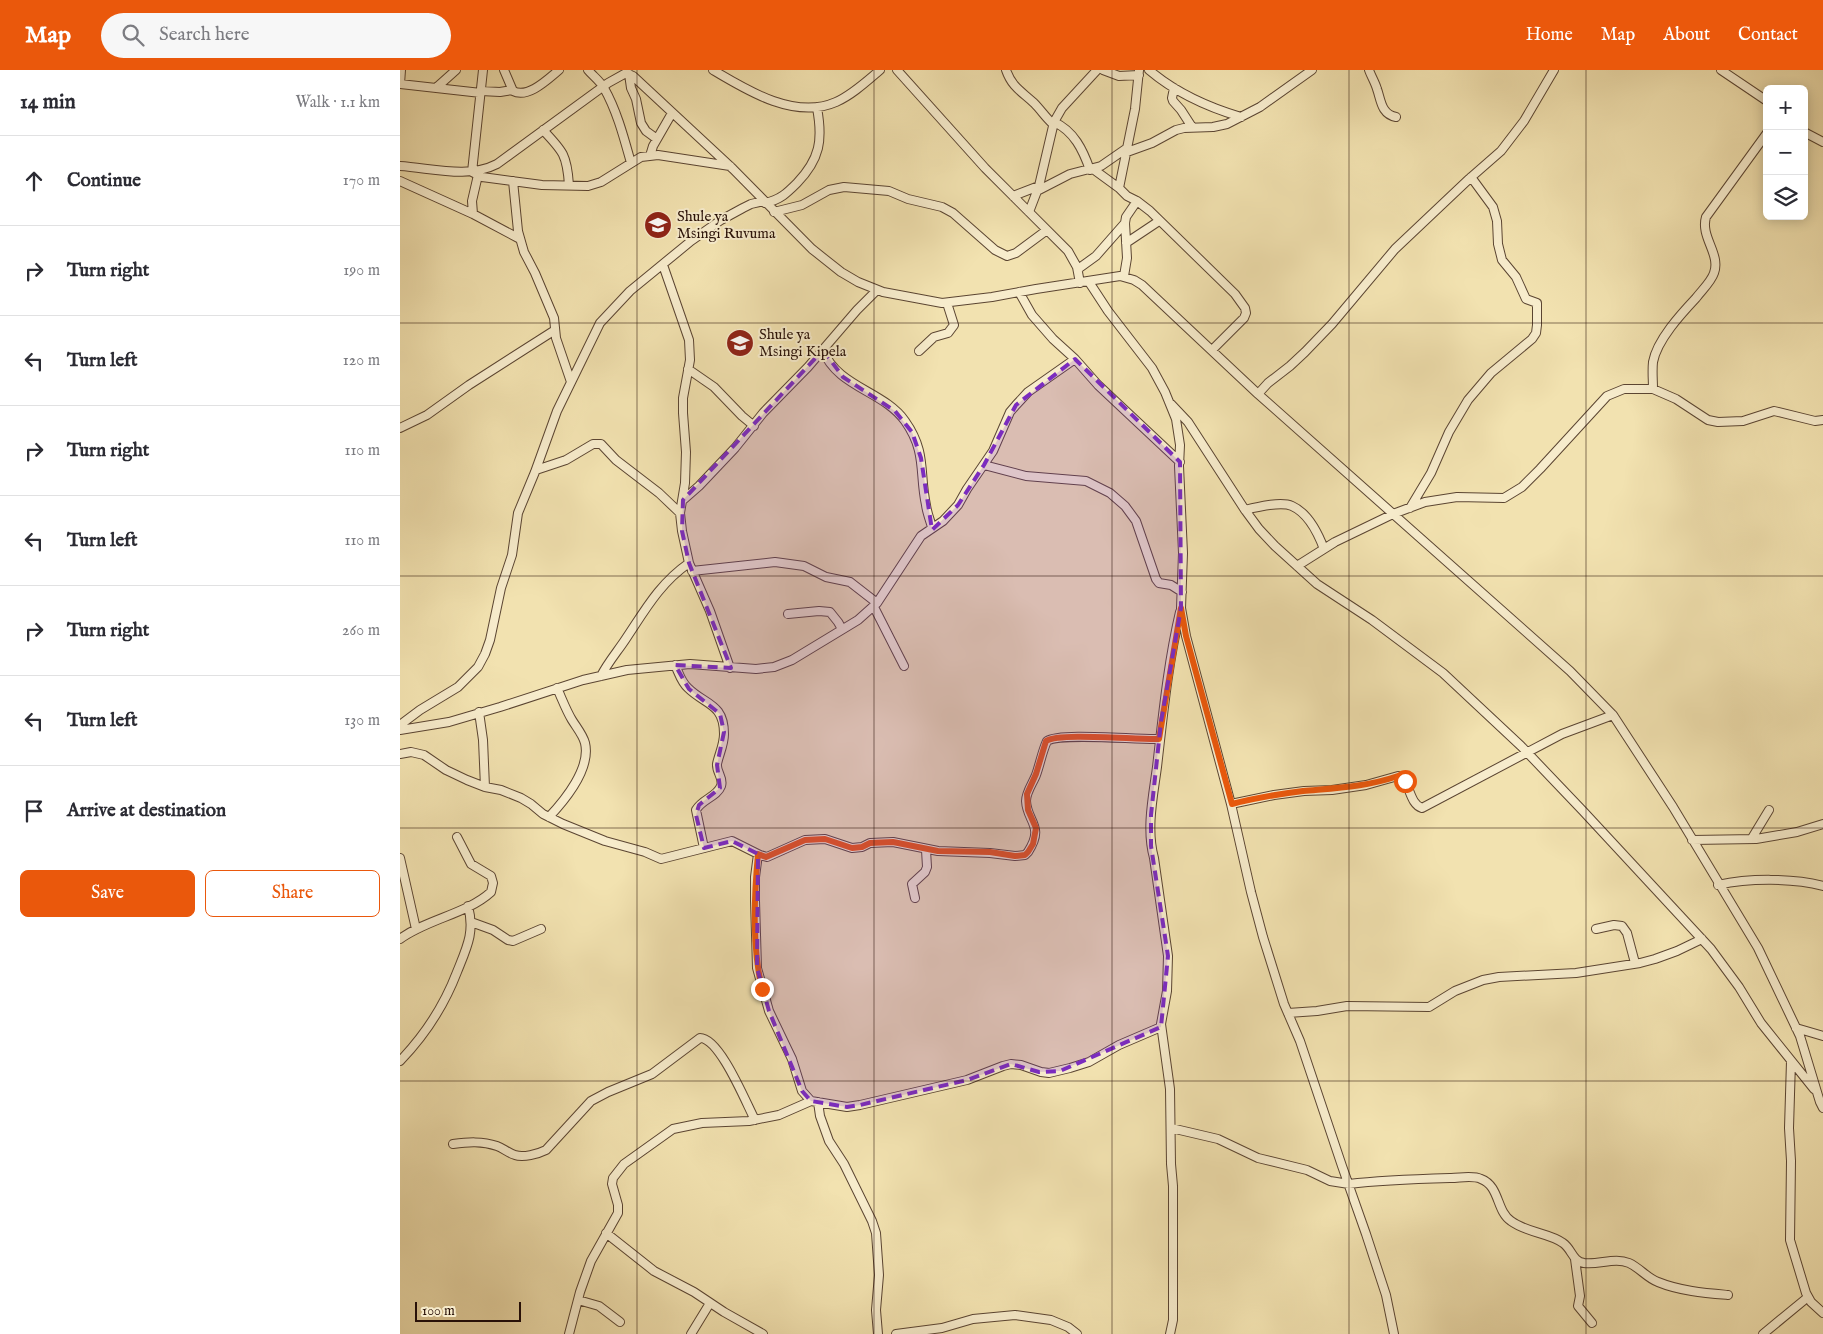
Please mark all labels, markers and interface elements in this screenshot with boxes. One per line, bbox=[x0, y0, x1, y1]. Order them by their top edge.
search box bbox=[101, 13, 451, 58]
text: Map bbox=[25, 20, 71, 51]
icon: search bbox=[119, 21, 147, 49]
text: Search here bbox=[159, 23, 250, 47]
text: Home bbox=[1526, 24, 1573, 47]
text: Map bbox=[1601, 24, 1635, 47]
text: About bbox=[1663, 24, 1710, 47]
text: Contact bbox=[1738, 24, 1798, 47]
map controls bbox=[1763, 85, 1808, 220]
button: + bbox=[1763, 85, 1808, 130]
text: 14 min bbox=[20, 89, 76, 116]
text: Walk · 1.1 km bbox=[296, 93, 380, 113]
button: − bbox=[1763, 130, 1808, 175]
icon: ahead bbox=[20, 167, 48, 195]
text: Continue bbox=[67, 169, 141, 193]
text: 170 m bbox=[343, 171, 380, 191]
button: layers bbox=[1763, 175, 1808, 220]
place label: Shule ya Msingi Ruvuma bbox=[677, 207, 776, 243]
school or university icon: Shule ya Msingi Ruvuma bbox=[643, 210, 673, 240]
icon: right bbox=[20, 257, 48, 285]
text: Turn right bbox=[67, 259, 149, 283]
text: 190 m bbox=[343, 261, 380, 281]
place label: Shule ya Msingi Kipela bbox=[759, 325, 847, 361]
school or university icon: Shule ya Msingi Kipela bbox=[725, 328, 755, 358]
icon: left bbox=[20, 347, 48, 375]
text: Turn left bbox=[67, 349, 138, 373]
text: 120 m bbox=[343, 351, 380, 371]
icon: right bbox=[20, 437, 48, 465]
text: Turn right bbox=[67, 439, 149, 463]
text: 110 m bbox=[344, 441, 380, 461]
icon: left bbox=[20, 527, 48, 555]
text: Turn left bbox=[67, 529, 138, 553]
text: 110 m bbox=[344, 531, 380, 551]
icon: right bbox=[20, 617, 48, 645]
text: Turn right bbox=[67, 619, 149, 643]
text: 260 m bbox=[342, 621, 380, 641]
icon: left bbox=[20, 707, 48, 735]
text: Turn left bbox=[67, 709, 138, 733]
text: 130 m bbox=[344, 711, 380, 731]
route start bbox=[1394, 770, 1417, 793]
icon: arrive bbox=[20, 797, 48, 825]
text: Arrive at destination bbox=[67, 799, 226, 823]
button: Save bbox=[20, 870, 195, 917]
button: Share bbox=[205, 870, 380, 917]
route end bbox=[751, 978, 774, 1001]
scale bar bbox=[415, 1299, 521, 1322]
text: 100 m bbox=[422, 1302, 455, 1320]

